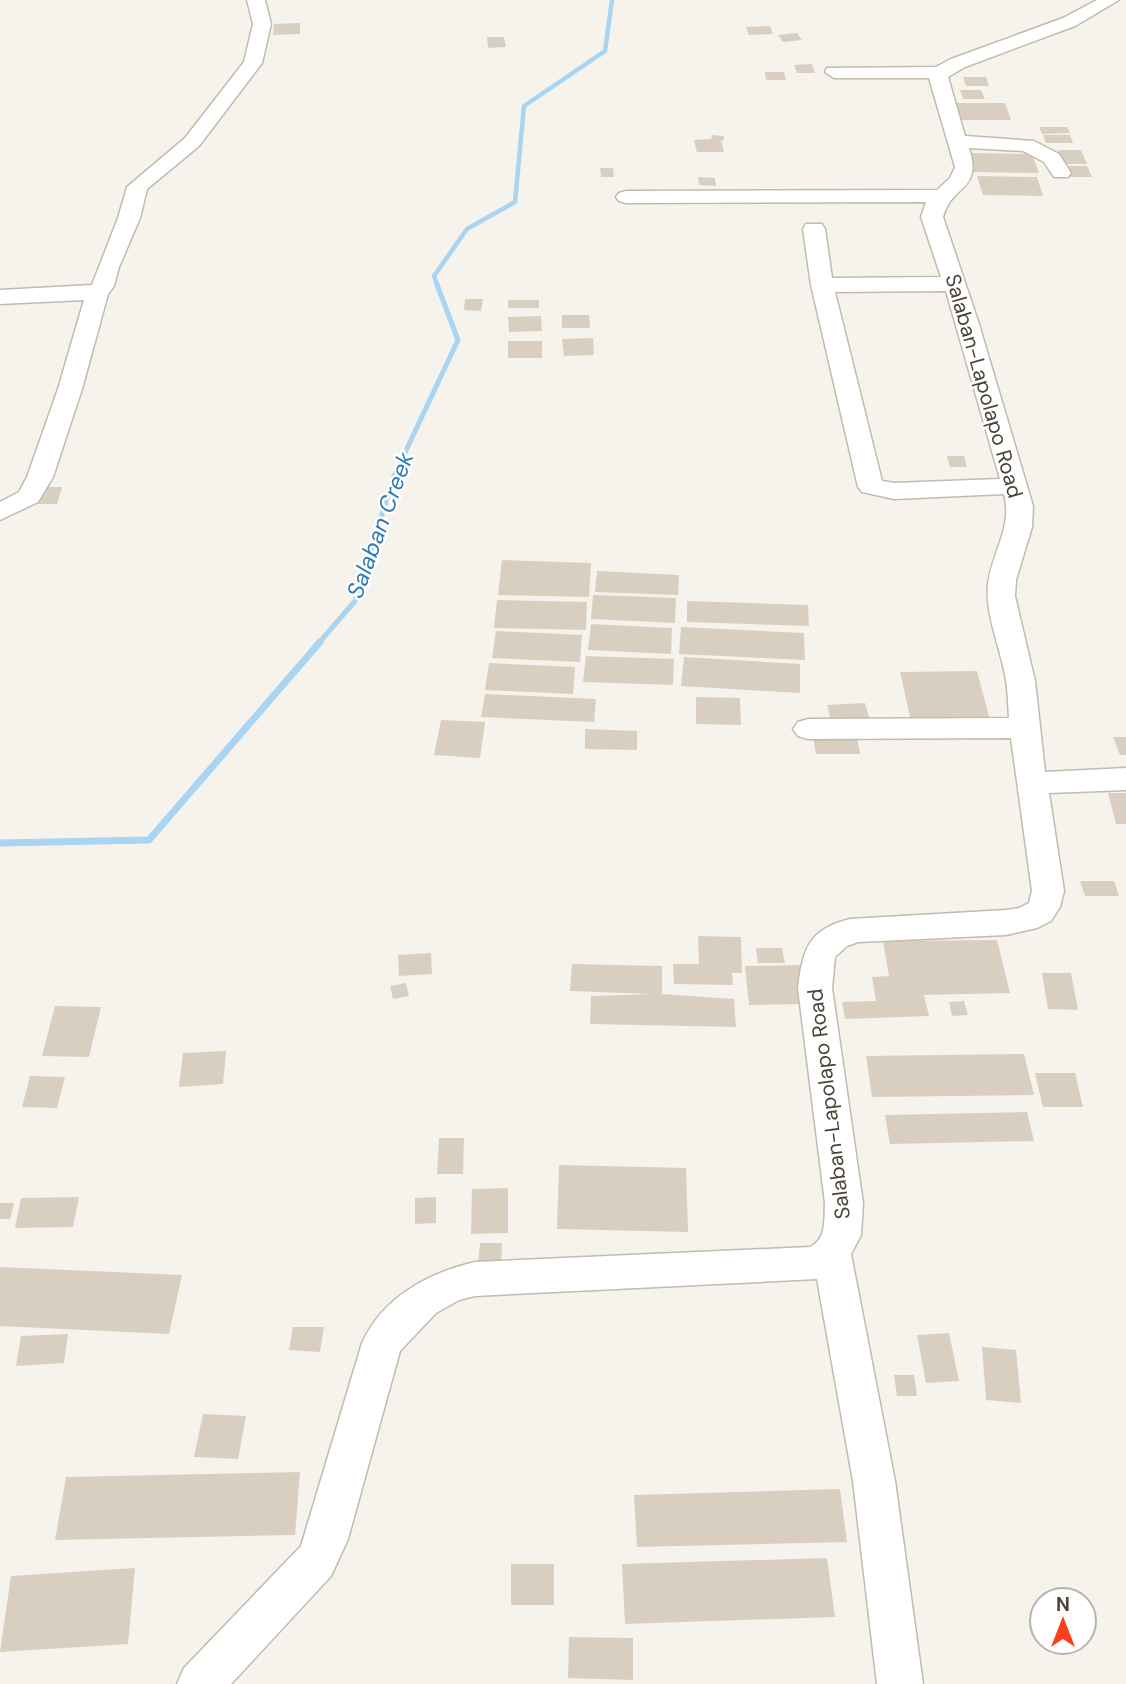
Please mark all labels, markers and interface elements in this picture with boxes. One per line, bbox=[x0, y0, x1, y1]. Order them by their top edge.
street label: Salaban-Lapolapo Road bbox=[939, 271, 1029, 501]
water label: Salaban Creek bbox=[340, 448, 420, 602]
street label: Salaban-Lapolapo Road bbox=[801, 987, 857, 1221]
north arrow bbox=[1028, 1586, 1098, 1656]
text: N bbox=[1056, 1592, 1070, 1617]

